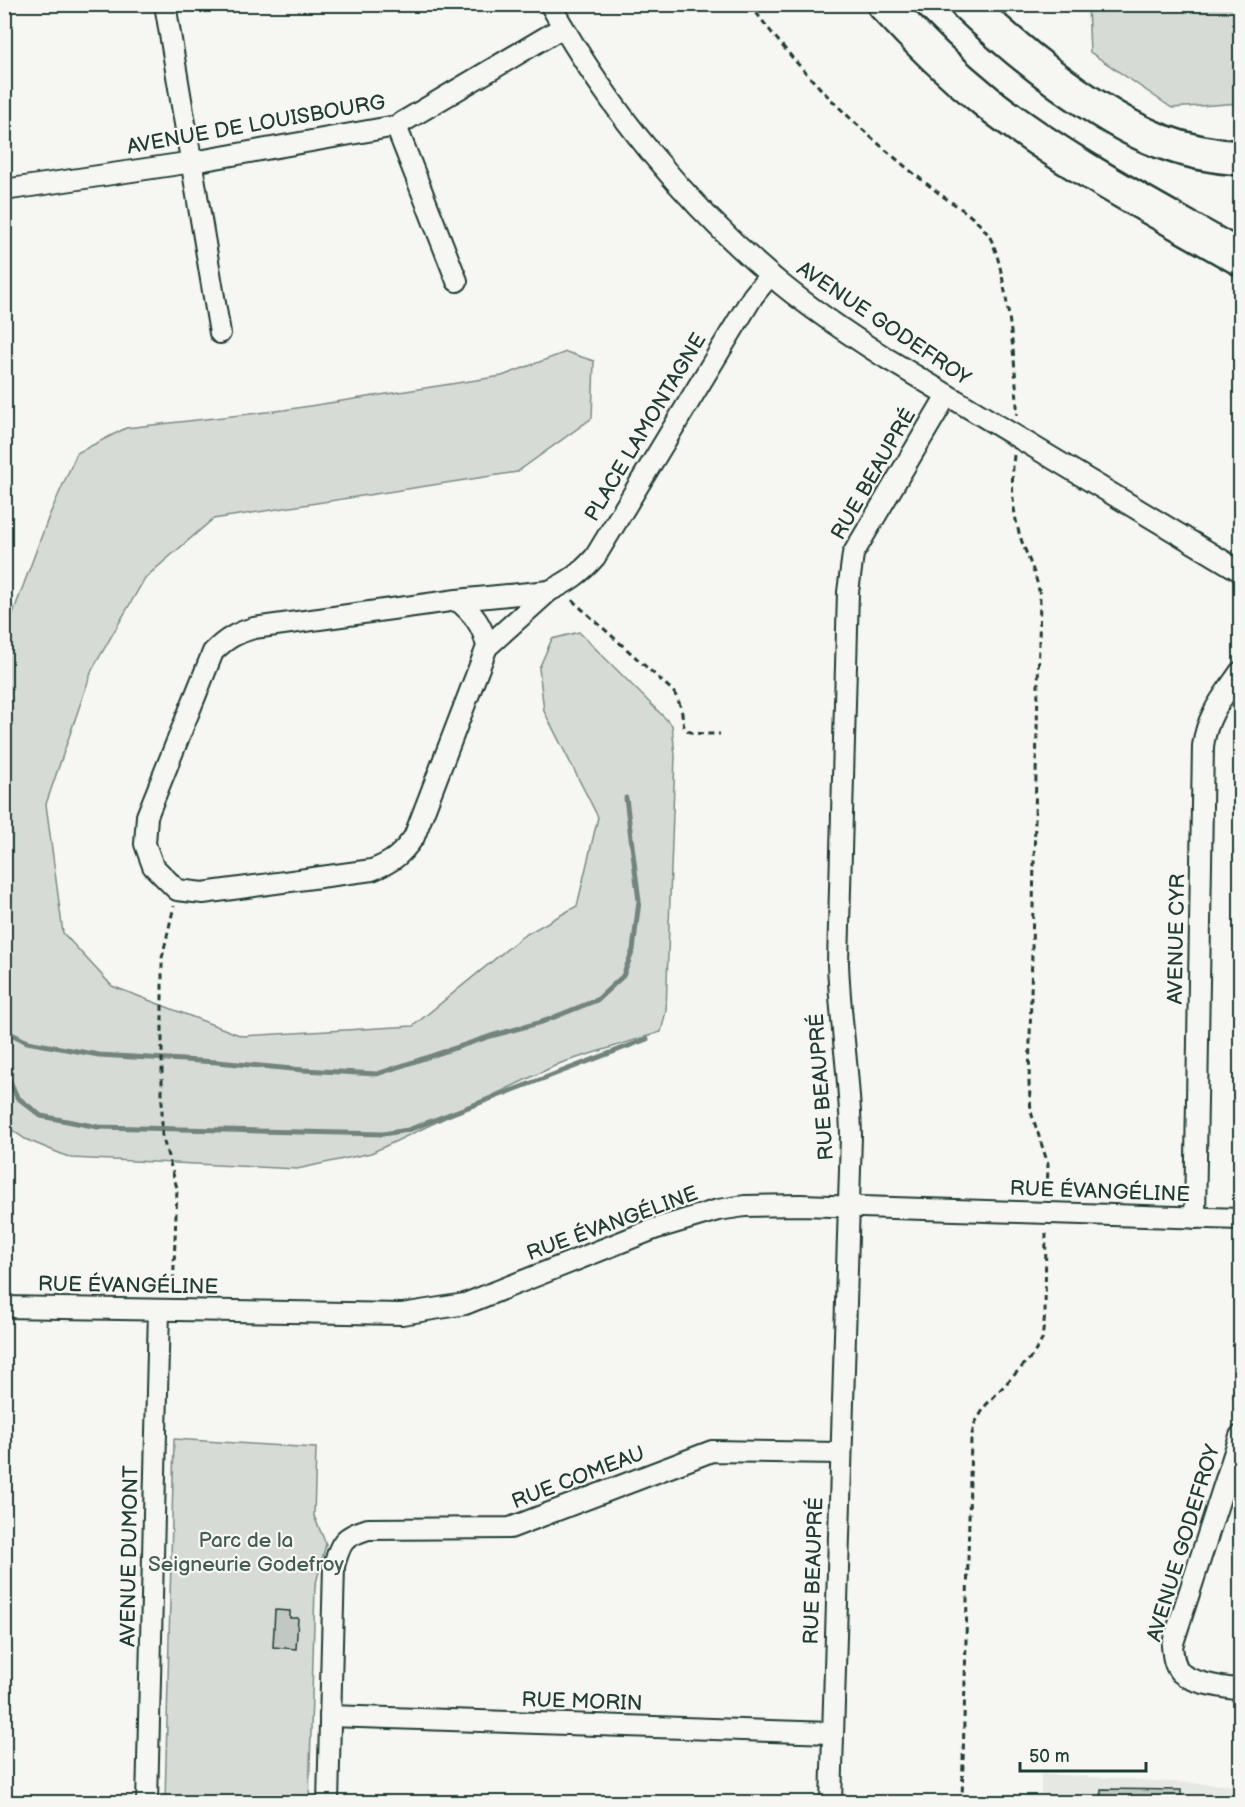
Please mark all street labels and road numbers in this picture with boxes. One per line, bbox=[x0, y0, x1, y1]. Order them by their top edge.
street label: AVENUE DE LOUISBOURG bbox=[125, 89, 387, 160]
street label: AVENUE GODEFROY bbox=[792, 256, 976, 391]
street label: PLACE LAMONTAGNE bbox=[579, 329, 711, 526]
street label: RUE BEAUPRÉ bbox=[826, 404, 921, 544]
street label: AVENUE CYR bbox=[1163, 873, 1190, 1005]
street label: RUE BEAUPRÉ bbox=[804, 1013, 839, 1161]
street label: RUE ÉVANGÉLINE bbox=[1009, 1176, 1191, 1207]
street label: RUE ÉVANGÉLINE bbox=[523, 1181, 701, 1266]
street label: RUE ÉVANGÉLINE bbox=[38, 1271, 218, 1300]
street label: RUE COMEAU bbox=[508, 1441, 648, 1514]
street label: AVENUE GODEFROY bbox=[1142, 1441, 1226, 1644]
street label: AVENUE DUMONT bbox=[115, 1465, 144, 1647]
street label: RUE BEAUPRÉ bbox=[798, 1497, 829, 1645]
street label: RUE MORIN bbox=[521, 1687, 643, 1716]

